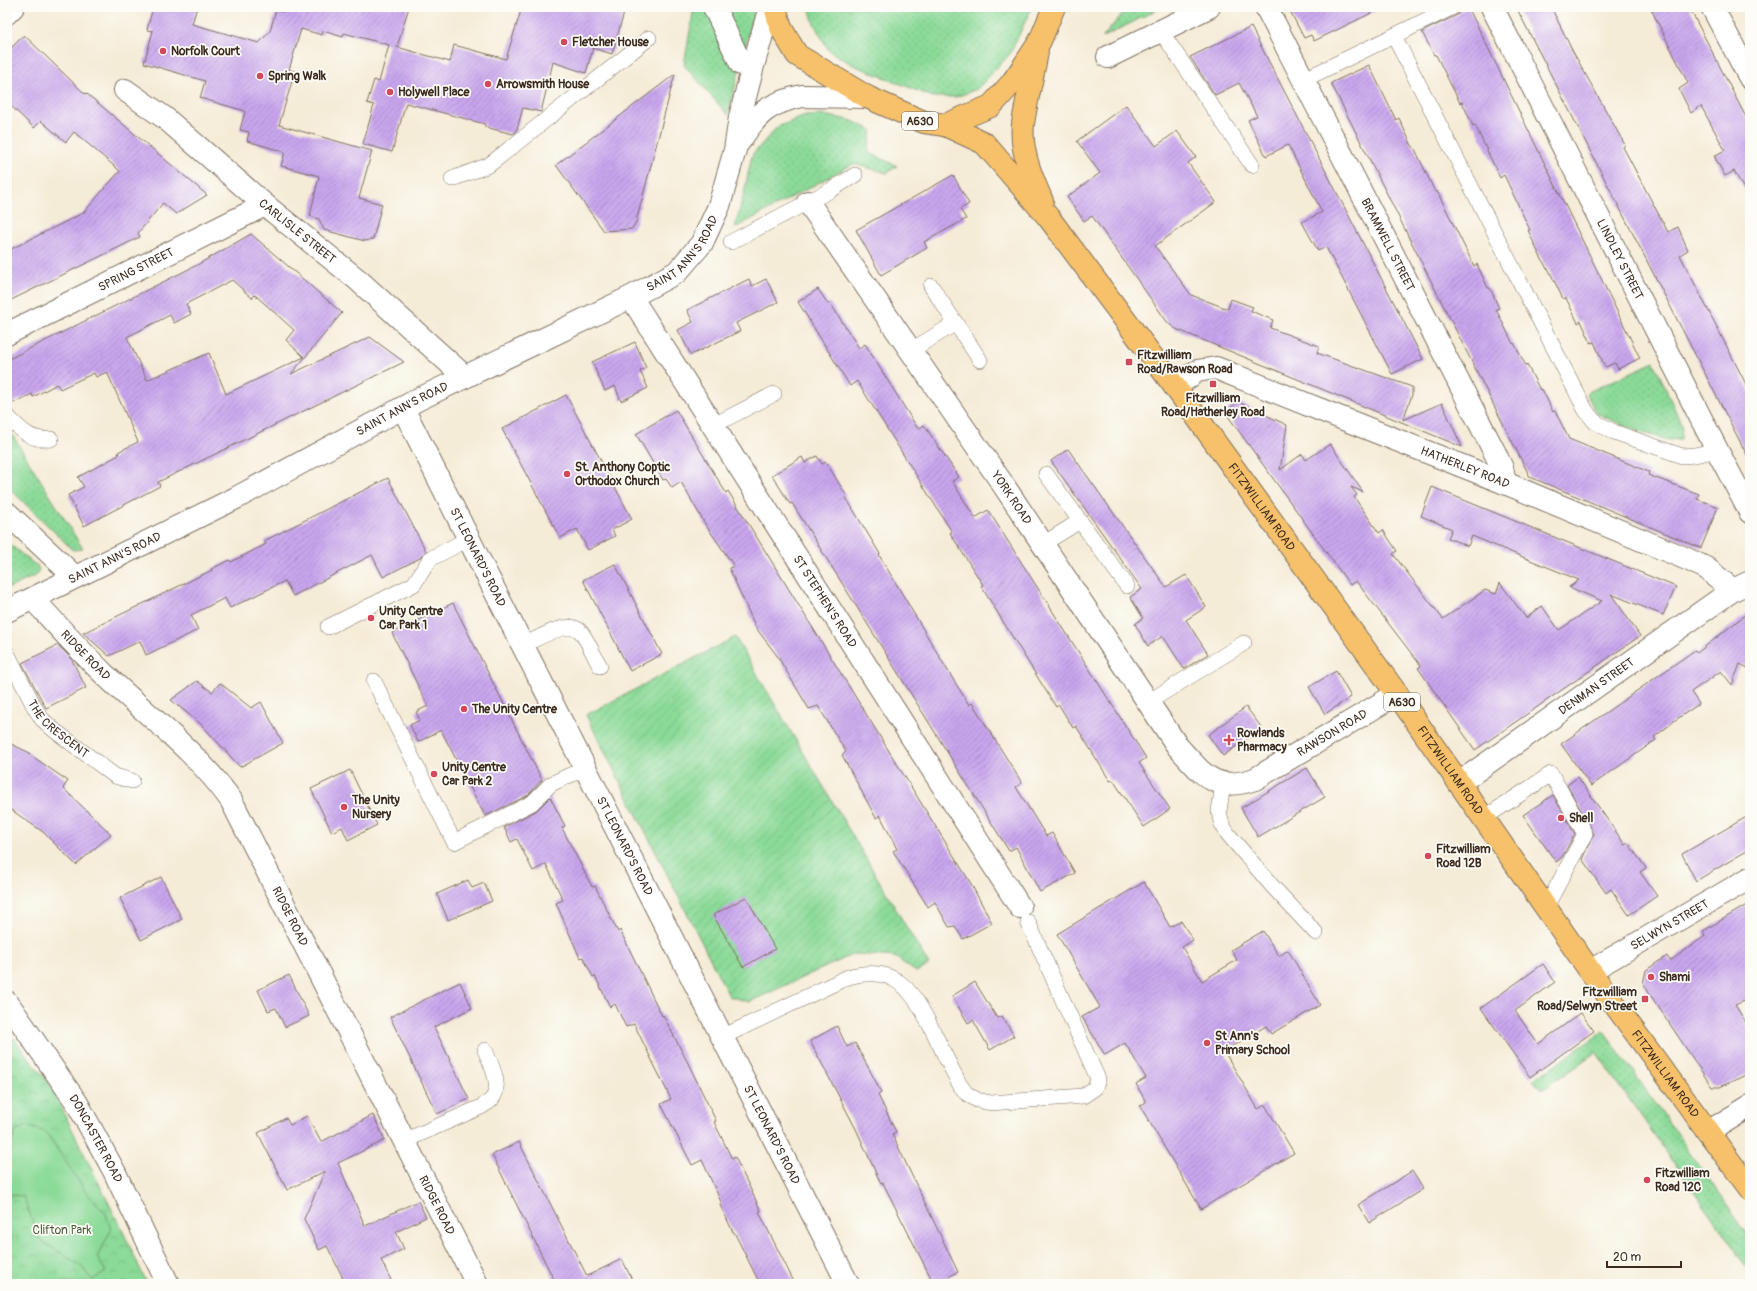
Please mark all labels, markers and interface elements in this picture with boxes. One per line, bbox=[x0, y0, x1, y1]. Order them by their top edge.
place label: Fletcher House bbox=[572, 35, 650, 50]
marker: Fletcher House bbox=[559, 37, 569, 47]
place label: Norfolk Court bbox=[171, 44, 241, 59]
marker: Norfolk Court bbox=[158, 46, 168, 56]
place label: Spring Walk bbox=[268, 69, 327, 84]
marker: Spring Walk bbox=[255, 71, 265, 81]
place label: Arrowsmith House bbox=[496, 77, 590, 92]
marker: Arrowsmith House bbox=[483, 79, 493, 89]
place label: Holywell Place bbox=[398, 85, 471, 100]
marker: Holywell Place bbox=[385, 87, 395, 97]
road number: A630 bbox=[902, 112, 938, 130]
street label: BRAMWELL STREET bbox=[1358, 195, 1418, 294]
street label: CARLISLE STREET bbox=[256, 196, 339, 267]
street label: SAINT ANN'S ROAD bbox=[644, 213, 721, 295]
street label: LINDLEY STREET bbox=[1593, 217, 1647, 302]
street label: SPRING STREET bbox=[96, 244, 176, 295]
place label: Fitzwilliam Road/Rawson Road bbox=[1137, 348, 1233, 377]
marker: Fitzwilliam Road/Rawson Road bbox=[1124, 357, 1134, 367]
street label: SAINT ANN'S ROAD bbox=[354, 378, 451, 439]
marker: Fitzwilliam Road/Hatherley Road bbox=[1208, 379, 1218, 389]
place label: Fitzwilliam Road/Hatherley Road bbox=[1161, 391, 1265, 420]
street label: HATHERLEY ROAD bbox=[1418, 443, 1512, 492]
place label: St. Anthony Coptic Orthodox Church bbox=[575, 460, 670, 489]
street label: FITZWILLIAM ROAD bbox=[1225, 460, 1299, 554]
street label: YORK ROAD bbox=[988, 467, 1035, 528]
marker: St. Anthony Coptic Orthodox Church bbox=[562, 469, 572, 479]
street label: ST LEONARD'S ROAD bbox=[447, 505, 509, 610]
street label: SAINT ANN'S ROAD bbox=[66, 528, 164, 587]
street label: ST STEPHEN'S ROAD bbox=[790, 552, 860, 651]
place label: Unity Centre Car Park 1 bbox=[379, 604, 444, 633]
marker: Unity Centre Car Park 1 bbox=[366, 613, 376, 623]
street label: RIDGE ROAD bbox=[58, 627, 114, 684]
street label: DENMAN STREET bbox=[1556, 654, 1637, 718]
road number: A630 bbox=[1384, 693, 1420, 711]
street label: THE CRESCENT bbox=[24, 697, 92, 761]
place label: The Unity Centre bbox=[471, 702, 558, 717]
marker: The Unity Centre bbox=[459, 704, 469, 714]
street label: RAWSON ROAD bbox=[1294, 706, 1370, 760]
street label: FITZWILLIAM ROAD bbox=[1414, 723, 1487, 818]
place label: Rowlands Pharmacy bbox=[1237, 726, 1287, 755]
marker: Rowlands Pharmacy bbox=[1224, 735, 1234, 745]
place label: Unity Centre Car Park 2 bbox=[442, 760, 507, 789]
marker: Unity Centre Car Park 2 bbox=[429, 769, 439, 779]
place label: The Unity Nursery bbox=[351, 793, 401, 822]
street label: ST LEONARD'S ROAD bbox=[593, 794, 657, 899]
marker: The Unity Nursery bbox=[339, 802, 349, 812]
place label: Shell bbox=[1569, 811, 1593, 826]
marker: Shell bbox=[1556, 813, 1566, 823]
place label: Fitzwilliam Road 12B bbox=[1436, 842, 1491, 871]
marker: Fitzwilliam Road 12B bbox=[1423, 851, 1433, 861]
street label: RIDGE ROAD bbox=[269, 884, 312, 949]
street label: SELWYN STREET bbox=[1628, 896, 1712, 953]
place label: Shami bbox=[1659, 970, 1690, 985]
marker: Shami bbox=[1646, 972, 1656, 982]
place label: Fitzwilliam Road/Selwyn Street bbox=[1537, 985, 1638, 1014]
marker: Fitzwilliam Road/Selwyn Street bbox=[1640, 994, 1650, 1004]
street label: FITZWILLIAM ROAD bbox=[1628, 1027, 1703, 1121]
place label: St Ann's Primary School bbox=[1215, 1029, 1290, 1058]
marker: St Ann's Primary School bbox=[1202, 1038, 1212, 1048]
street label: ST LEONARD'S ROAD bbox=[740, 1083, 804, 1187]
street label: DONCASTER ROAD bbox=[66, 1091, 126, 1185]
place label: Fitzwilliam Road 12C bbox=[1655, 1166, 1710, 1195]
street label: RIDGE ROAD bbox=[416, 1173, 458, 1238]
marker: Fitzwilliam Road 12C bbox=[1642, 1175, 1652, 1185]
park label: Clifton Park bbox=[33, 1223, 91, 1238]
scale bar bbox=[1607, 1243, 1681, 1269]
text: 20 m bbox=[1613, 1250, 1642, 1265]

